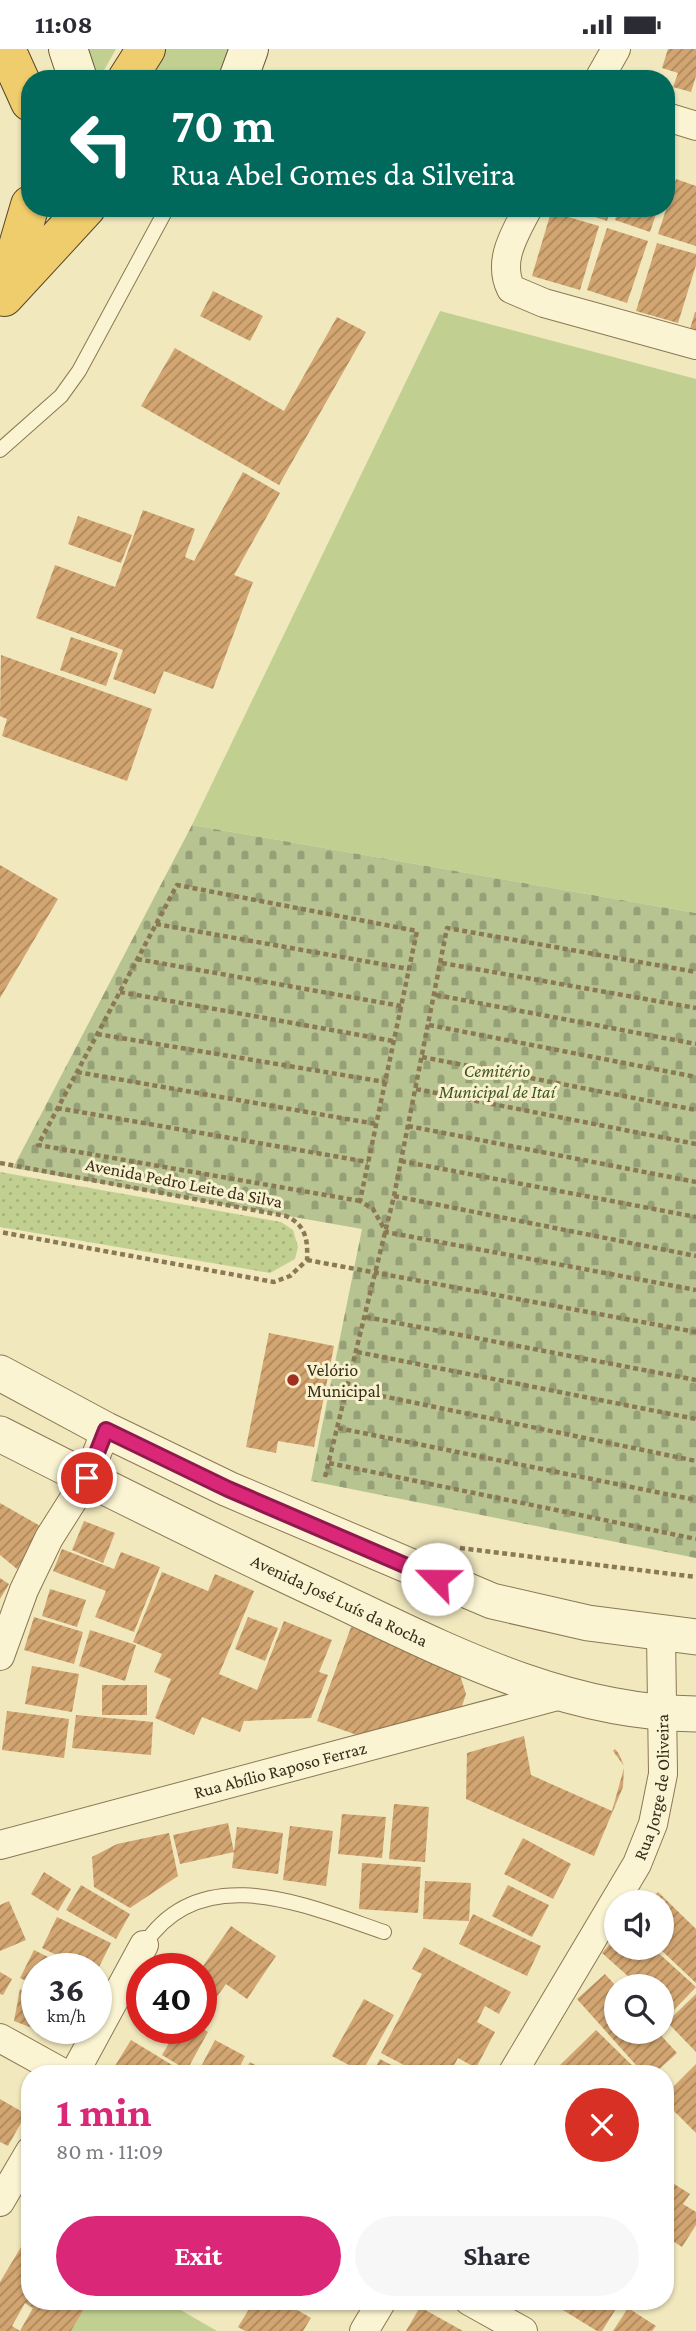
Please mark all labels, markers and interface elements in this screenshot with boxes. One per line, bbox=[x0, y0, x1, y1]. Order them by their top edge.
text: 11:08 bbox=[35, 10, 93, 39]
icon: left bbox=[56, 98, 147, 189]
text: 70 m bbox=[171, 98, 275, 153]
text: Rua Abel Gomes da Silveira bbox=[171, 156, 515, 192]
park label: Cemitério Municipal de Itaí bbox=[438, 1061, 557, 1102]
street label: Avenida Pedro Leite da Silva bbox=[84, 1154, 284, 1212]
place label: Velório Municipal bbox=[307, 1360, 381, 1401]
marker: Velório Municipal bbox=[285, 1372, 301, 1388]
pin bbox=[57, 1448, 117, 1508]
icon: arrive bbox=[68, 1459, 106, 1497]
position arrow bbox=[400, 1542, 474, 1616]
street label: Avenida José Luís da Rocha bbox=[248, 1550, 431, 1651]
street label: Rua Jorge de Oliveira bbox=[630, 1714, 673, 1863]
street label: Rua Abílio Raposo Ferraz bbox=[192, 1737, 369, 1803]
map controls bbox=[604, 1890, 674, 2044]
button: sound bbox=[604, 1890, 674, 1960]
speed limit sign: 40 bbox=[126, 1953, 217, 2044]
text: 36 bbox=[48, 1970, 85, 2009]
button: search bbox=[604, 1974, 674, 2044]
text: km/h bbox=[47, 2006, 86, 2026]
text: 1 min bbox=[56, 2088, 152, 2135]
button: close bbox=[565, 2088, 639, 2162]
text: 80 m · 11:09 bbox=[56, 2138, 164, 2164]
button: Exit bbox=[56, 2216, 341, 2296]
button: Share bbox=[355, 2216, 639, 2296]

